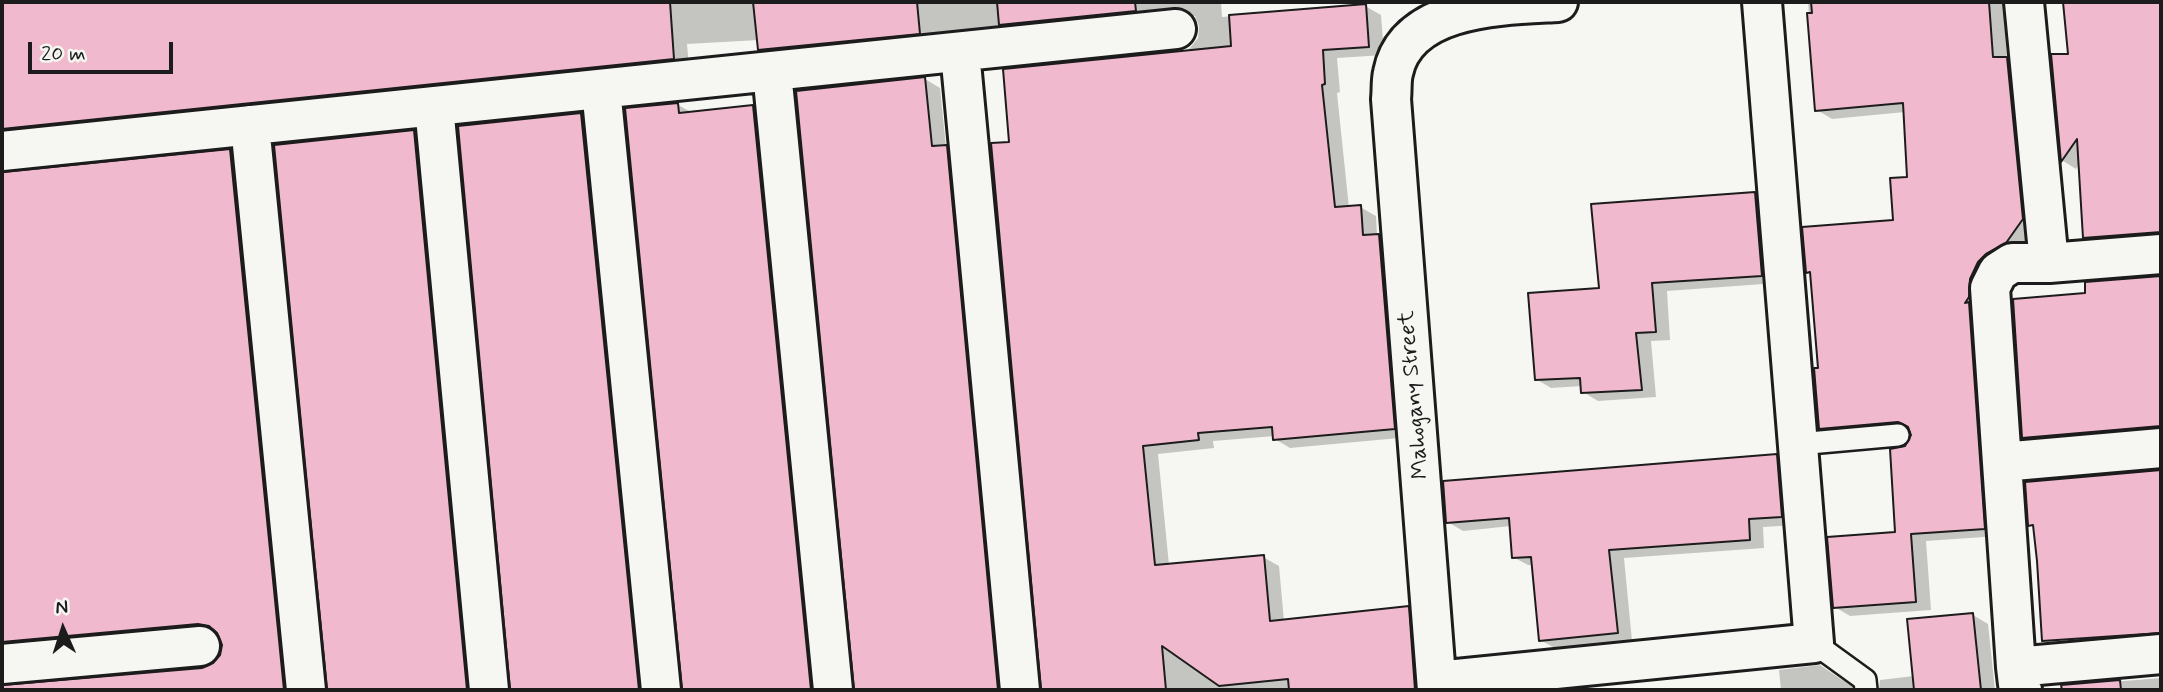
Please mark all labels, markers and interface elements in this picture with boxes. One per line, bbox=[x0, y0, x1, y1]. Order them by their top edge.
scale bar bbox=[32, 28, 177, 72]
text: 20 m bbox=[41, 40, 86, 68]
street label: Mahogany Street bbox=[1394, 310, 1436, 480]
north arrow bbox=[28, 594, 98, 664]
text: N bbox=[55, 595, 69, 620]

